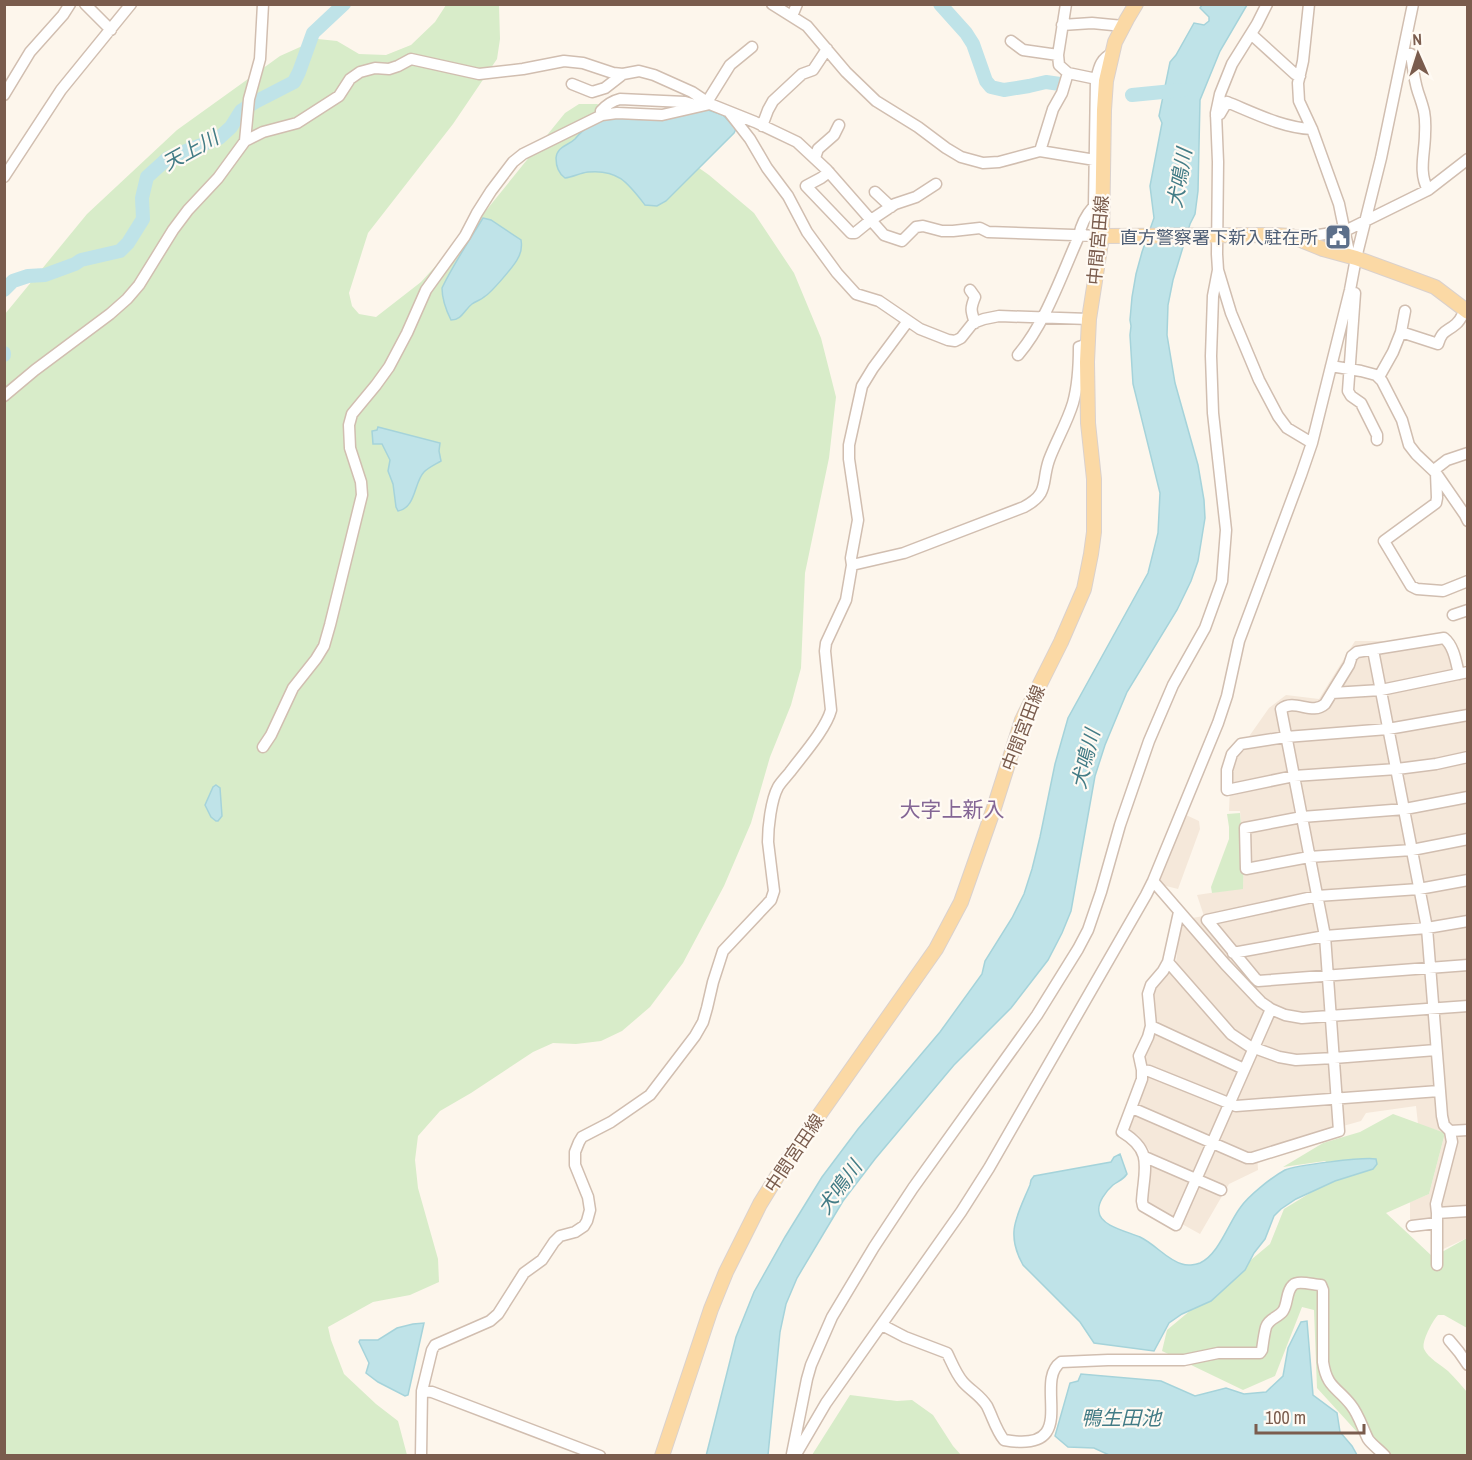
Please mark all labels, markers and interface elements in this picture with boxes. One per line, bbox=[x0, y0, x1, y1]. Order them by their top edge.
north arrow bbox=[1388, 24, 1448, 84]
text: N bbox=[1412, 28, 1423, 50]
water label: 天上川 bbox=[157, 123, 225, 176]
water label: 犬鳴川 bbox=[1160, 144, 1198, 210]
street label: 中間宮田線 bbox=[1082, 194, 1114, 286]
public building icon: 直方警察署下新入駐在所 bbox=[1323, 222, 1353, 252]
place label: 直方警察署下新入駐在所 bbox=[1120, 225, 1318, 250]
street label: 中間宮田線 bbox=[995, 682, 1051, 774]
water label: 犬鳴川 bbox=[1065, 725, 1106, 791]
district label: 大字上新入 bbox=[900, 795, 1005, 824]
street label: 中間宮田線 bbox=[758, 1109, 830, 1197]
water label: 犬鳴川 bbox=[810, 1153, 869, 1219]
scale bar bbox=[1256, 1397, 1364, 1435]
water label: 鴨生田池 bbox=[1081, 1404, 1163, 1431]
text: 100 m bbox=[1265, 1405, 1306, 1430]

